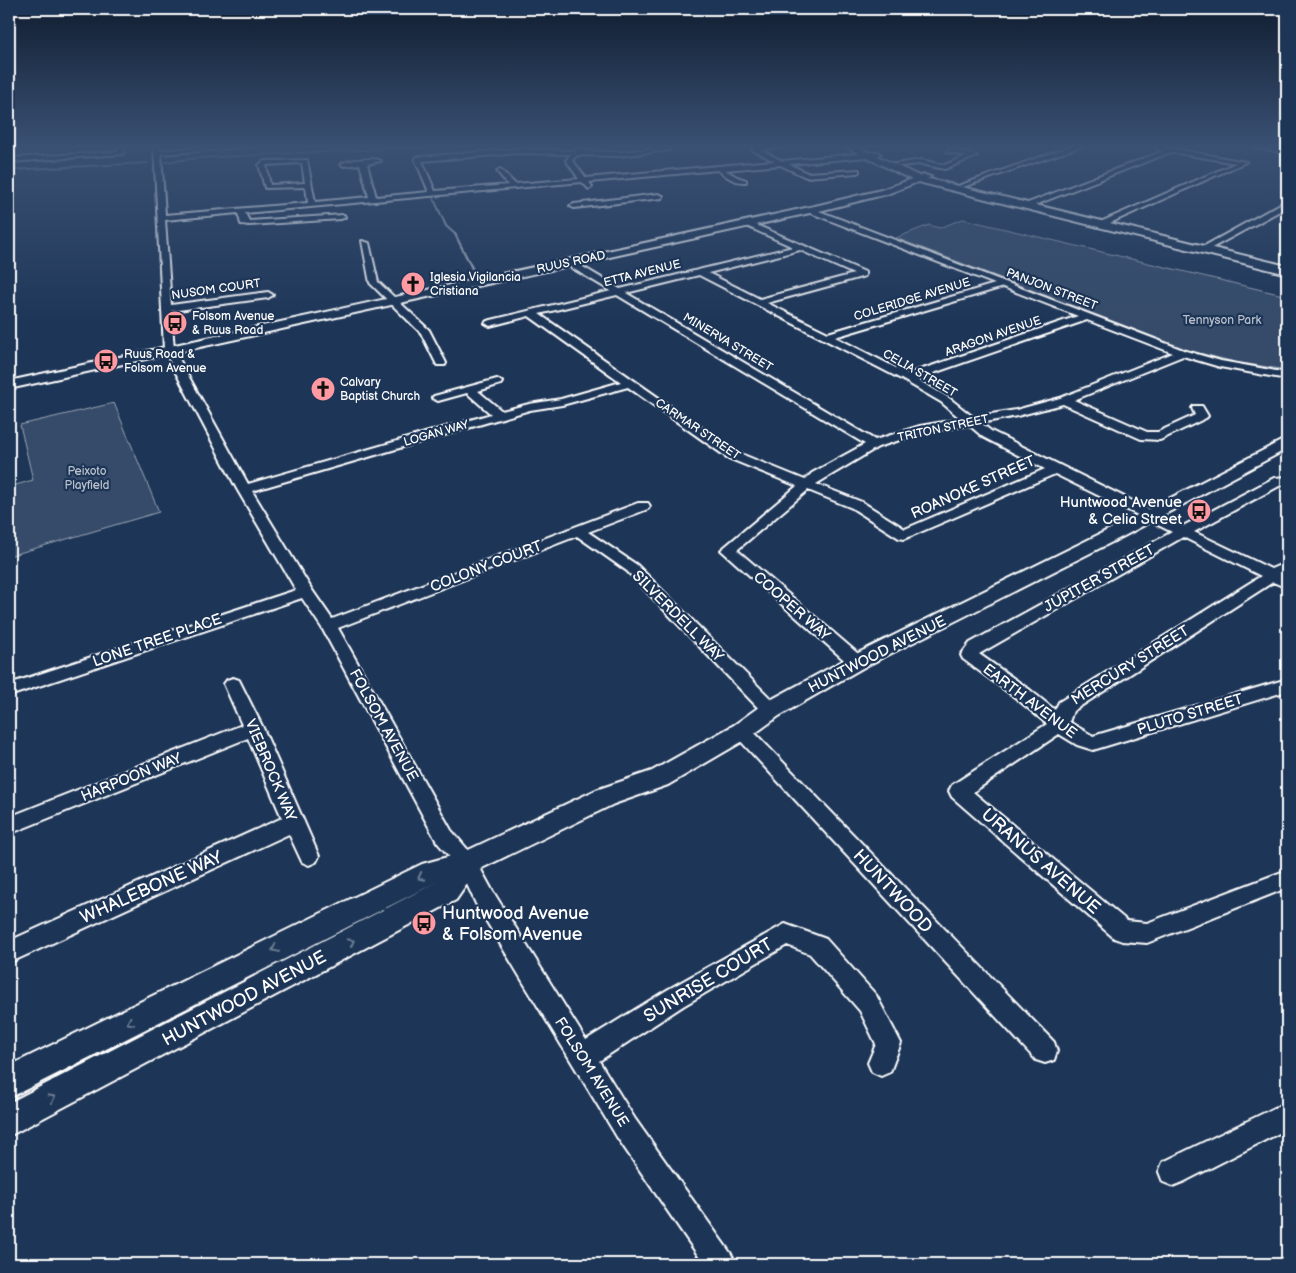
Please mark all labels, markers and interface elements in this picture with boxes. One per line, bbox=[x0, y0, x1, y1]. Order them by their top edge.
street label: RUUS ROAD bbox=[535, 248, 607, 277]
street label: ETTA AVENUE bbox=[602, 257, 682, 290]
street label: PANJON STREET bbox=[1004, 265, 1100, 314]
place label: Iglesia Vigilancia Cristiana bbox=[430, 270, 521, 299]
church icon: Iglesia Vigilancia Cristiana bbox=[400, 271, 426, 297]
street label: COLERIDGE AVENUE bbox=[852, 275, 972, 324]
street label: NUSOM COURT bbox=[170, 276, 262, 303]
place label: Folsom Avenue & Ruus Road bbox=[192, 309, 274, 338]
bus stop icon: Folsom Avenue & Ruus Road bbox=[162, 310, 188, 336]
street label: MINERVA STREET bbox=[680, 310, 776, 376]
street label: ARAGON AVENUE bbox=[943, 313, 1043, 360]
park label: Tennyson Park bbox=[1183, 313, 1261, 328]
street label: CELIA STREET bbox=[880, 346, 960, 401]
place label: Ruus Road & Folsom Avenue bbox=[124, 347, 206, 376]
bus stop icon: Ruus Road & Folsom Avenue bbox=[93, 348, 119, 374]
place label: Calvary Baptist Church bbox=[340, 375, 420, 404]
church icon: Calvary Baptist Church bbox=[310, 376, 336, 402]
street label: CARMAR STREET bbox=[652, 395, 744, 464]
street label: TRITON STREET bbox=[896, 411, 991, 445]
street label: LOGAN WAY bbox=[402, 417, 471, 450]
street label: ROANOKE STREET bbox=[908, 452, 1038, 523]
park label: Peixoto Playfield bbox=[65, 464, 110, 493]
place label: Huntwood Avenue & Celia Street bbox=[1060, 493, 1182, 529]
bus stop icon: Huntwood Avenue & Celia Street bbox=[1186, 498, 1212, 524]
street label: COLONY COURT bbox=[427, 536, 545, 597]
street label: JUPITER STREET bbox=[1041, 540, 1158, 617]
street label: SILVERDELL WAY bbox=[628, 567, 727, 666]
street label: COOPER WAY bbox=[749, 568, 834, 645]
street label: LONE TREE PLACE bbox=[90, 609, 224, 671]
street label: HUNTWOOD AVENUE bbox=[805, 611, 949, 697]
street label: MERCURY STREET bbox=[1068, 621, 1193, 709]
street label: EARTH AVENUE bbox=[979, 660, 1081, 743]
street label: FOLSOM AVENUE bbox=[345, 666, 422, 785]
street label: PLUTO STREET bbox=[1135, 689, 1245, 740]
street label: VIEBROCK WAY bbox=[241, 716, 301, 824]
street label: HARPOON WAY bbox=[78, 749, 184, 806]
street label: URANUS AVENUE bbox=[977, 804, 1104, 919]
street label: HUNTWOOD bbox=[849, 845, 937, 938]
street label: WHALEBONE WAY bbox=[77, 847, 226, 928]
one-way arrow bbox=[417, 871, 426, 881]
place label: Huntwood Avenue & Folsom Avenue bbox=[442, 903, 589, 945]
bus stop icon: Huntwood Avenue & Folsom Avenue bbox=[411, 910, 437, 936]
street label: SUNRISE COURT bbox=[640, 934, 777, 1027]
one-way arrow bbox=[346, 938, 355, 948]
one-way arrow bbox=[271, 943, 280, 954]
street label: HUNTWOOD AVENUE bbox=[159, 946, 330, 1051]
street label: FOLSOM AVENUE bbox=[550, 1014, 633, 1131]
one-way arrow bbox=[126, 1016, 135, 1026]
one-way arrow bbox=[47, 1094, 56, 1104]

